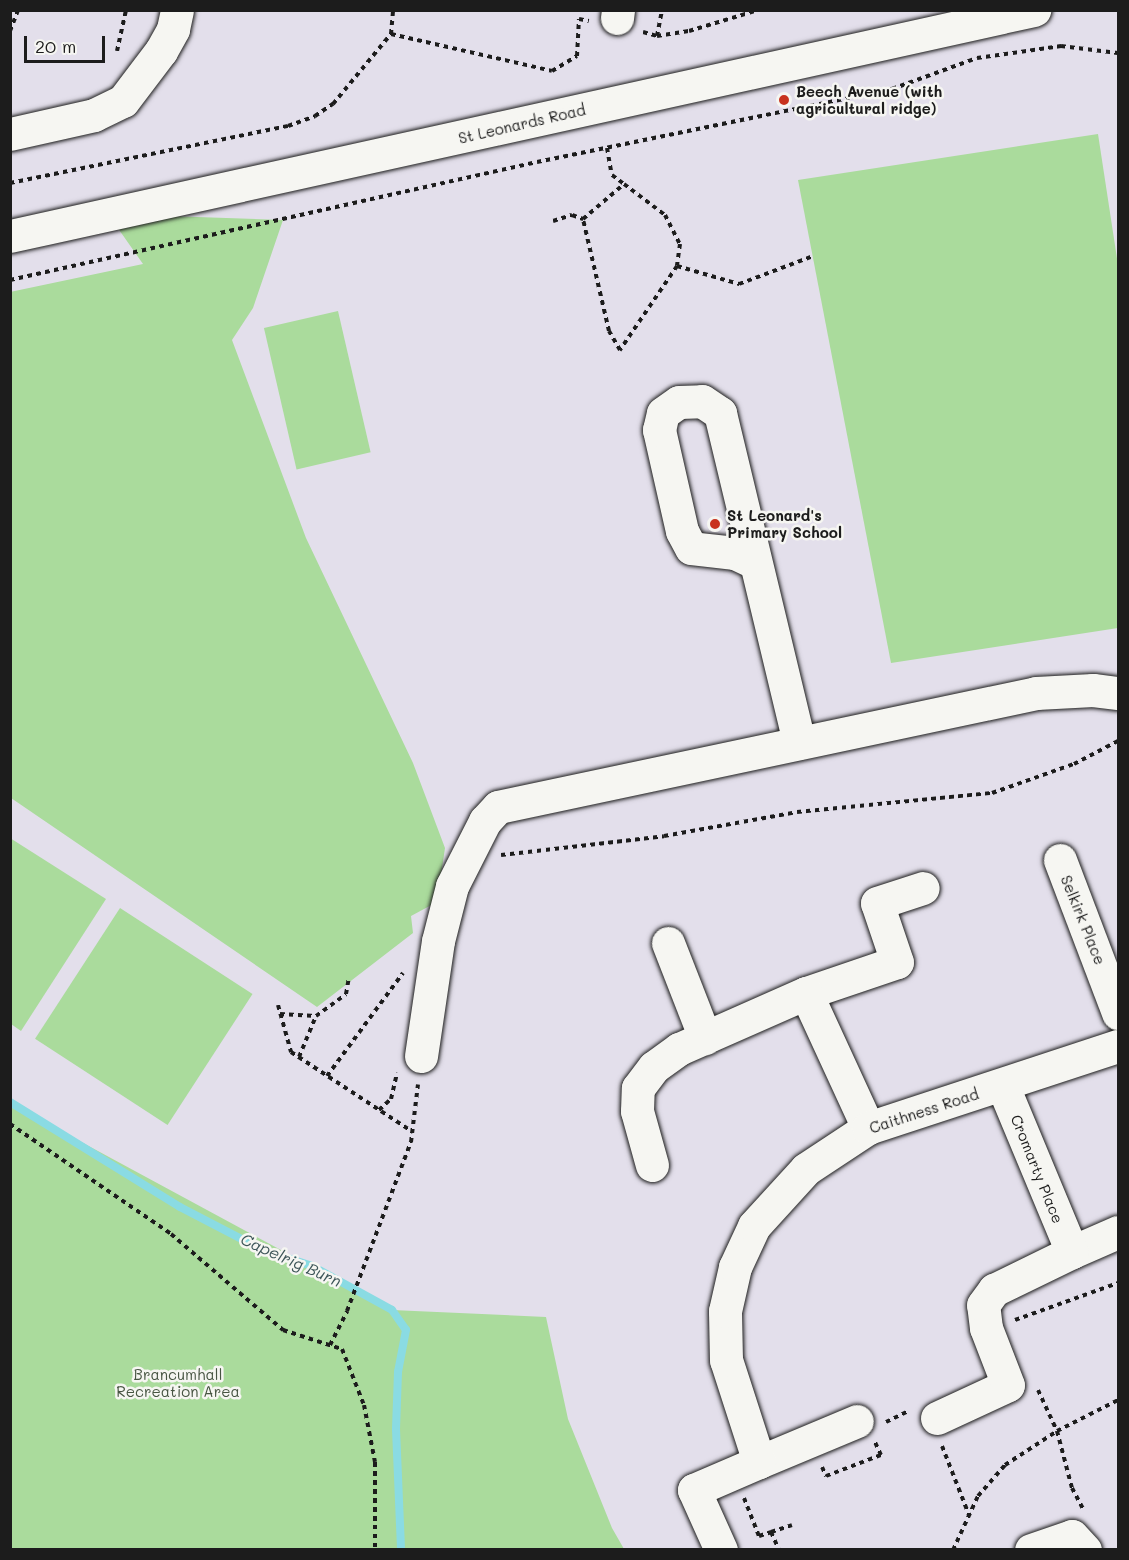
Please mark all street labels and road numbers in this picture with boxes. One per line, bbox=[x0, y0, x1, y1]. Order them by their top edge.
street label: St Leonards Road bbox=[457, 101, 587, 147]
street label: Selkirk Place bbox=[1057, 873, 1109, 967]
street label: Caithness Road bbox=[867, 1085, 981, 1137]
street label: Cromarty Place bbox=[1007, 1112, 1067, 1226]

